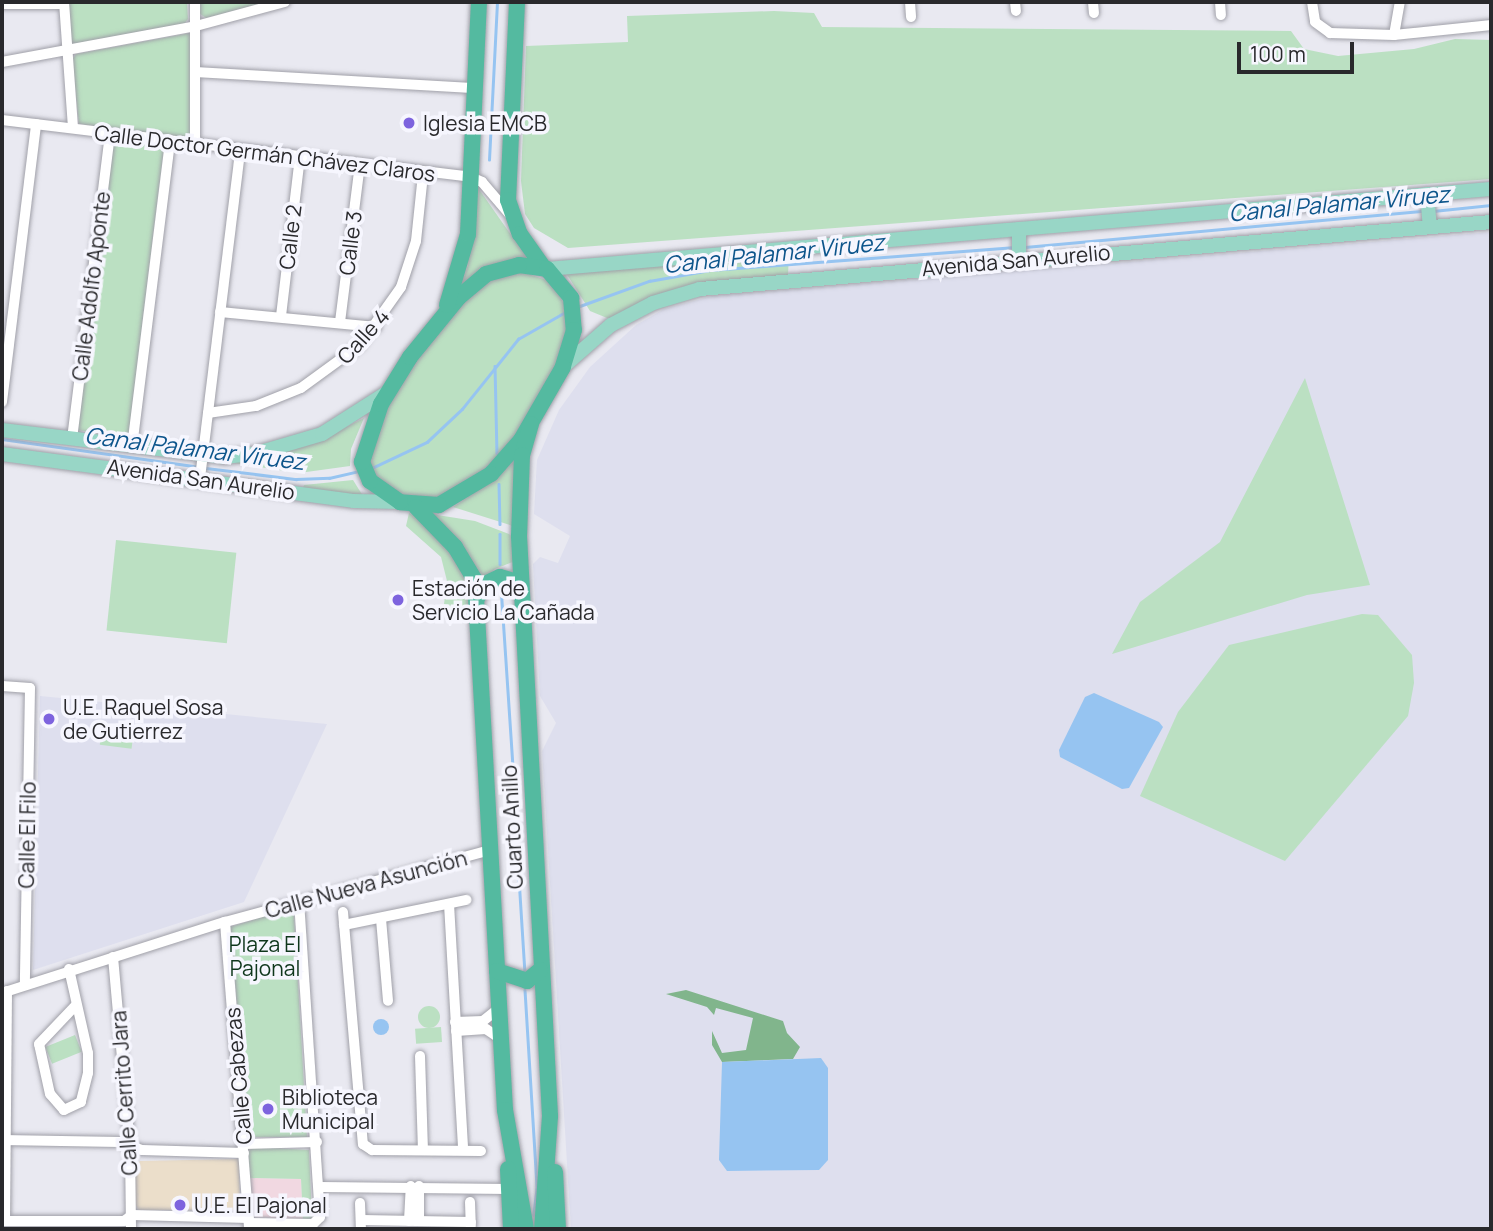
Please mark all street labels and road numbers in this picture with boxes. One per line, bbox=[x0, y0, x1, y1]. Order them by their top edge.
street label: Calle Doctor Germán Chávez Claros bbox=[93, 120, 437, 186]
street label: Calle Adolfo Aponte bbox=[67, 190, 115, 382]
street label: Calle 2 bbox=[274, 203, 306, 271]
street label: Calle 3 bbox=[334, 209, 366, 277]
street label: Avenida San Aurelio bbox=[921, 239, 1111, 281]
street label: Calle 4 bbox=[332, 303, 394, 369]
street label: Avenida San Aurelio bbox=[106, 453, 296, 505]
street label: Cuarto Anillo bbox=[496, 764, 528, 890]
street label: Calle El Filo bbox=[13, 781, 41, 889]
street label: Calle Nueva Asunción bbox=[262, 845, 470, 923]
street label: Calle Cabezas bbox=[219, 1006, 257, 1146]
street label: Calle Cerrito Jara bbox=[106, 1010, 142, 1176]

